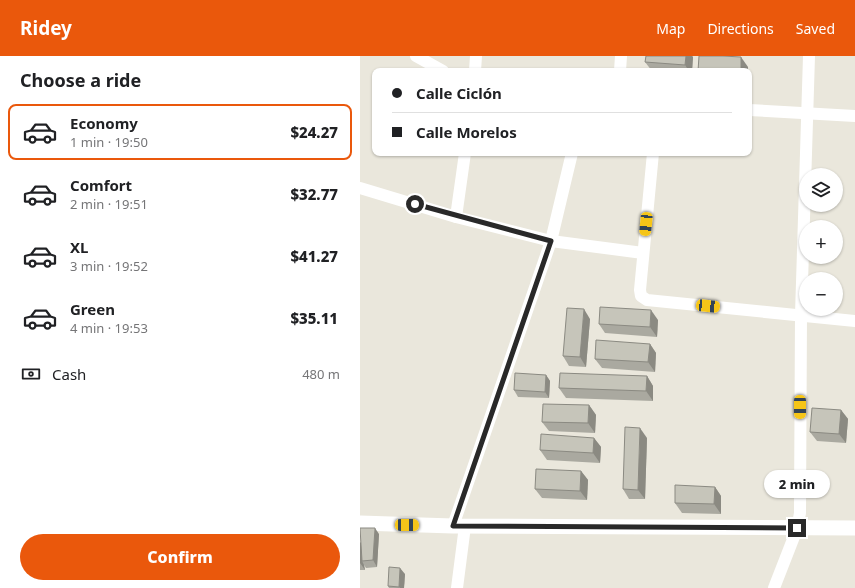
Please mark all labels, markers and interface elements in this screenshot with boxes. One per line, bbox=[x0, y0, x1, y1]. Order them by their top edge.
text: Ridey bbox=[20, 15, 72, 41]
text: Map bbox=[656, 19, 685, 38]
text: Directions bbox=[707, 19, 774, 38]
text: Saved bbox=[796, 19, 835, 38]
text: Choose a ride bbox=[20, 68, 141, 92]
text: Calle Ciclón bbox=[416, 83, 502, 103]
text: Economy bbox=[70, 113, 138, 133]
icon: car bbox=[22, 114, 58, 150]
text: $24.27 bbox=[290, 122, 338, 142]
text: Calle Morelos bbox=[416, 122, 517, 142]
text: 1 min · 19:50 bbox=[70, 133, 148, 151]
map controls bbox=[799, 168, 843, 316]
button: layers bbox=[799, 168, 843, 212]
text: Comfort bbox=[70, 175, 132, 195]
icon: car bbox=[22, 176, 58, 212]
text: $32.77 bbox=[290, 184, 338, 204]
text: 2 min · 19:51 bbox=[70, 195, 148, 213]
route start bbox=[406, 195, 424, 213]
car bbox=[639, 211, 653, 237]
button: + bbox=[799, 220, 843, 264]
text: XL bbox=[70, 237, 88, 257]
icon: car bbox=[22, 238, 58, 274]
text: $41.27 bbox=[290, 246, 338, 266]
text: 3 min · 19:52 bbox=[70, 257, 148, 275]
button: − bbox=[799, 272, 843, 316]
text: Green bbox=[70, 299, 115, 319]
car bbox=[695, 299, 721, 313]
icon: car bbox=[22, 300, 58, 336]
text: $35.11 bbox=[290, 308, 338, 328]
text: 4 min · 19:53 bbox=[70, 319, 148, 337]
icon: cash bbox=[20, 363, 42, 385]
text: Cash bbox=[52, 364, 86, 384]
text: 480 m bbox=[302, 365, 340, 383]
car bbox=[794, 395, 806, 419]
callout: 2 min bbox=[764, 470, 830, 498]
text: 2 min bbox=[779, 475, 815, 493]
car bbox=[395, 519, 419, 531]
route end bbox=[788, 519, 806, 537]
button: Confirm bbox=[20, 534, 340, 580]

